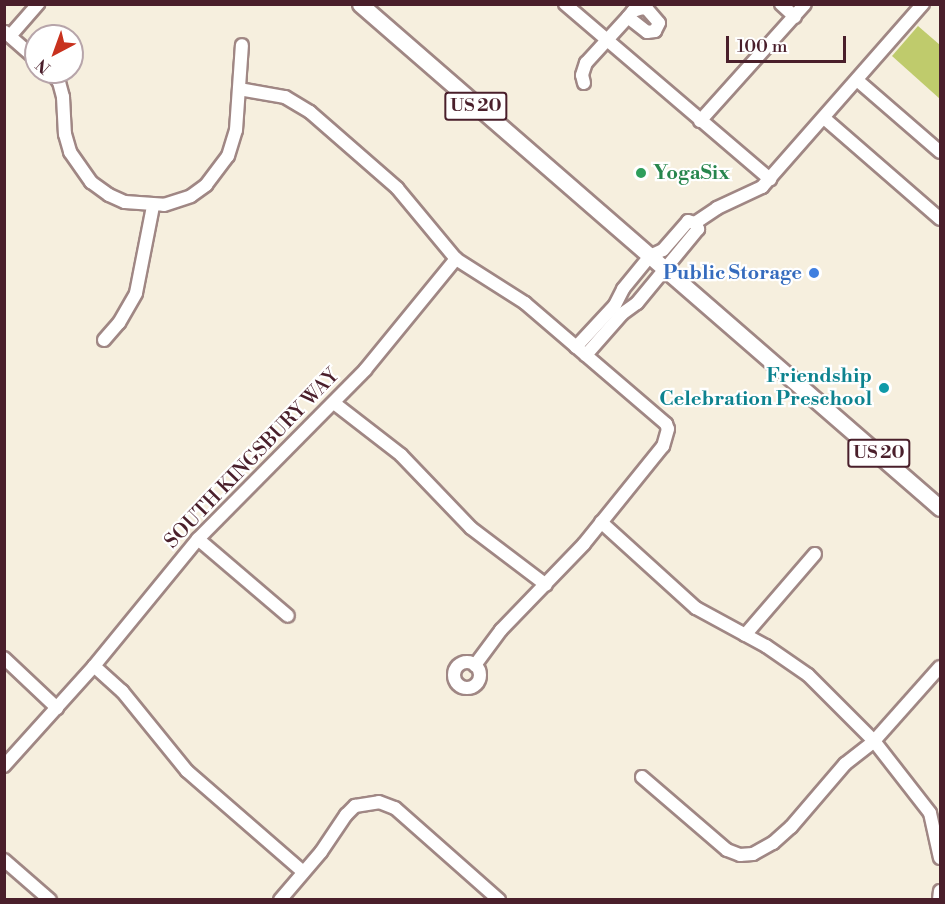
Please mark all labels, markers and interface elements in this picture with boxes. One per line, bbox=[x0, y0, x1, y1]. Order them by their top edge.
north arrow bbox=[24, 24, 84, 84]
scale bar bbox=[729, 24, 849, 62]
text: 100 m bbox=[737, 35, 788, 58]
text: N bbox=[32, 54, 55, 78]
road number: US 20 bbox=[443, 91, 509, 121]
place label: YogaSix bbox=[653, 161, 730, 185]
marker: YogaSix bbox=[634, 166, 648, 180]
place label: Public Storage bbox=[663, 261, 802, 285]
marker: Public Storage bbox=[807, 266, 821, 280]
street label: SOUTH KINGSBURY WAY bbox=[160, 364, 344, 554]
place label: Friendship Celebration Preschool bbox=[659, 365, 872, 412]
marker: Friendship Celebration Preschool bbox=[877, 381, 891, 395]
road number: US 20 bbox=[846, 438, 912, 468]

